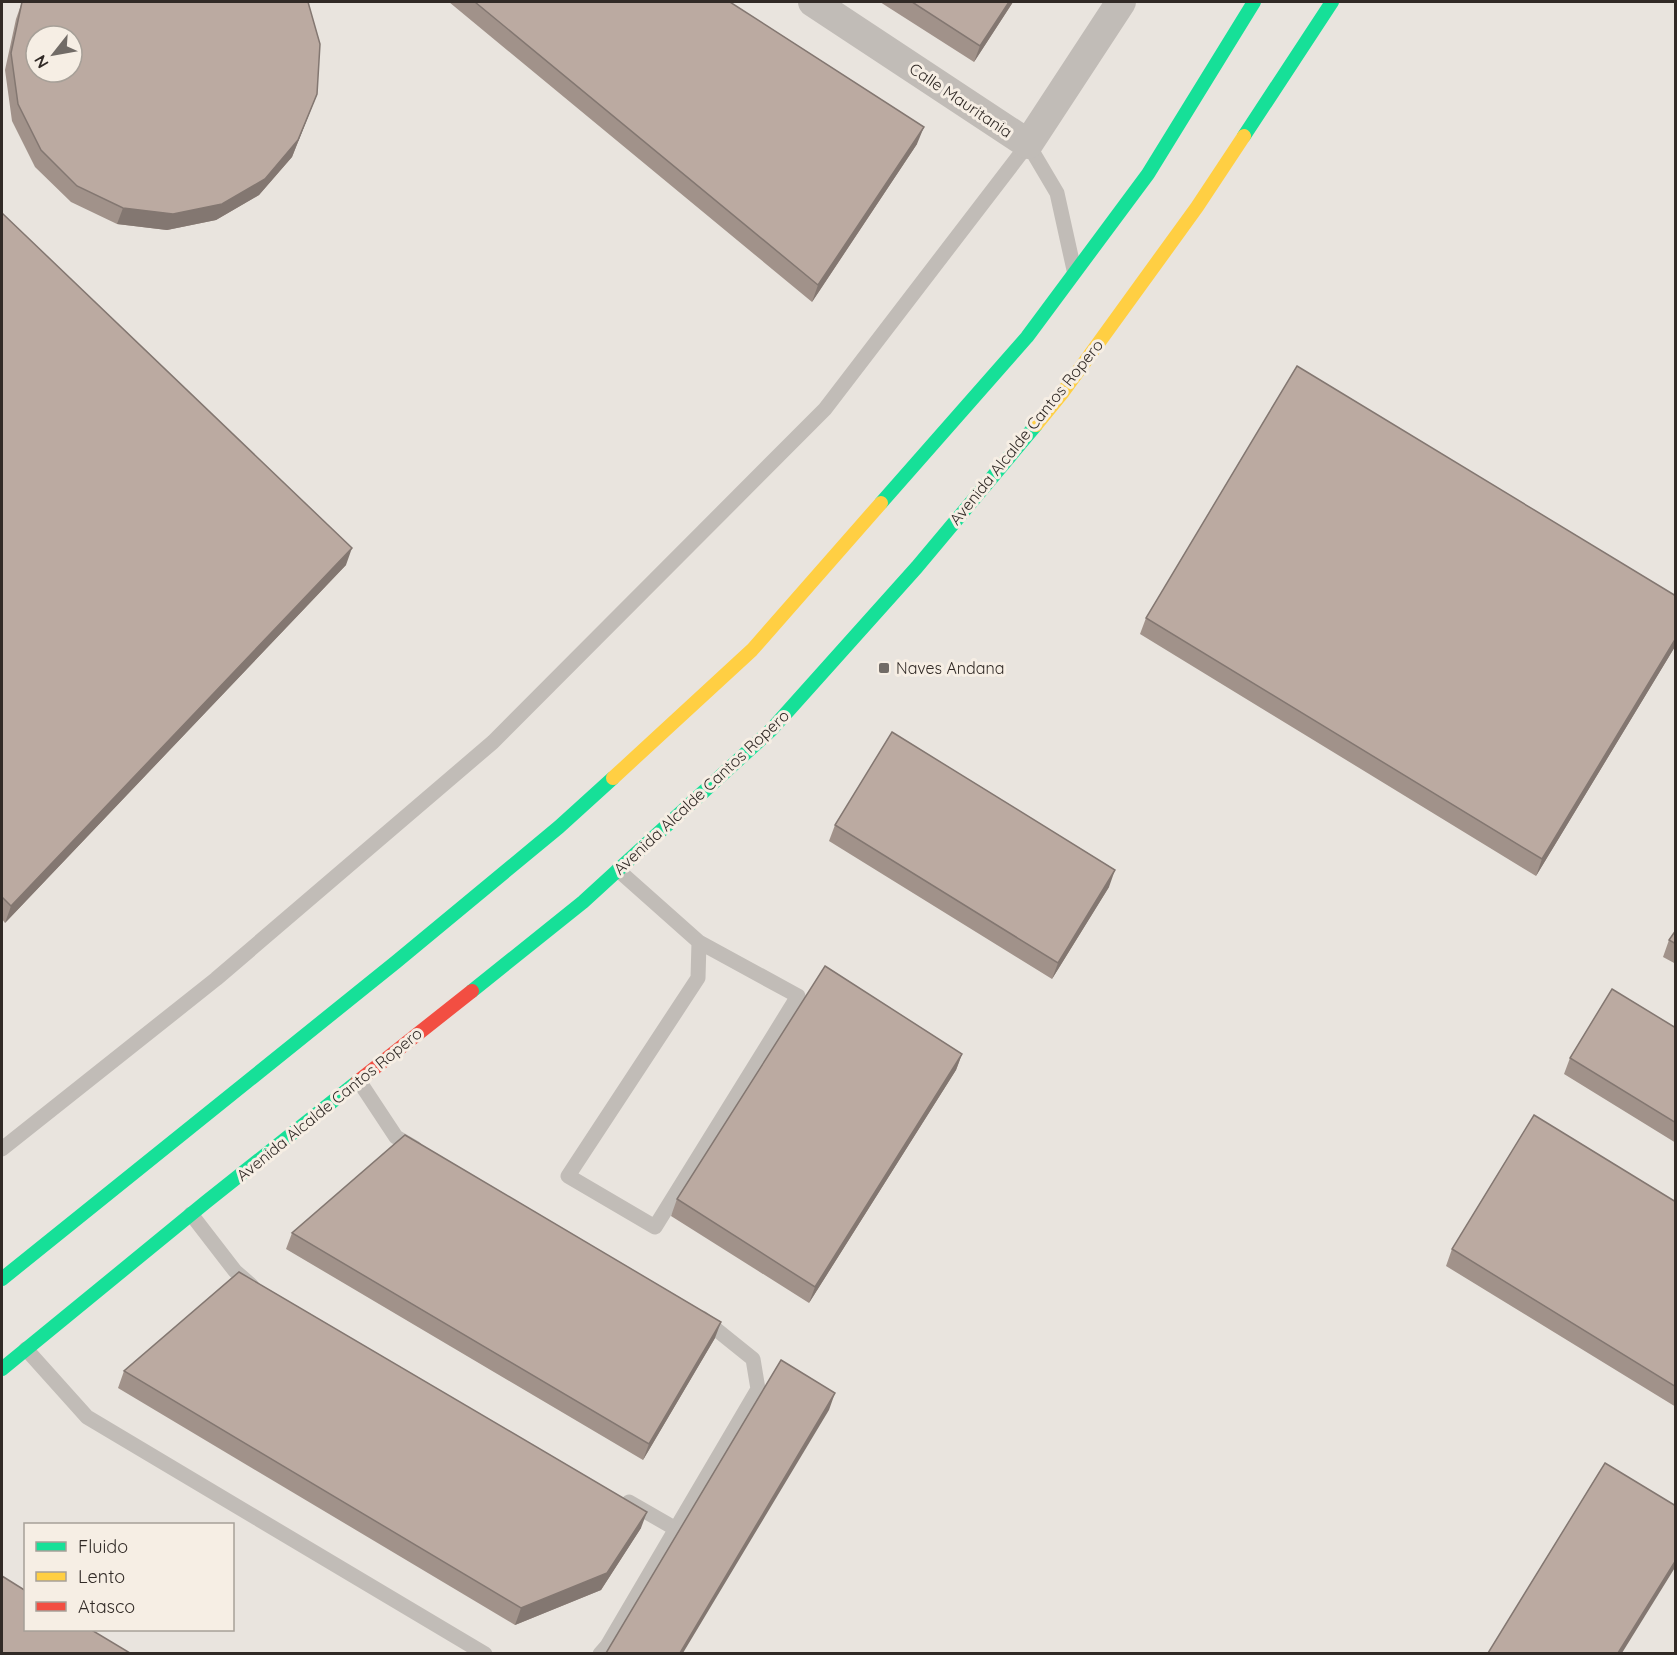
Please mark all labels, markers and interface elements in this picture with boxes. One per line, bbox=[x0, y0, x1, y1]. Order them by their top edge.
north arrow bbox=[24, 24, 84, 84]
text: N bbox=[30, 52, 53, 72]
street label: Calle Mauritania bbox=[906, 58, 1016, 142]
street label: Avenida Alcalde Cantos Ropero bbox=[945, 335, 1107, 529]
place label: Naves Andana bbox=[896, 658, 1004, 678]
marker: Naves Andana bbox=[877, 661, 891, 675]
street label: Avenida Alcalde Cantos Ropero bbox=[609, 705, 793, 879]
street label: Avenida Alcalde Cantos Ropero bbox=[232, 1023, 426, 1185]
legend bbox=[24, 1523, 234, 1631]
text: Fluido bbox=[78, 1535, 128, 1558]
text: Lento bbox=[78, 1565, 125, 1588]
text: Atasco bbox=[78, 1595, 135, 1618]

